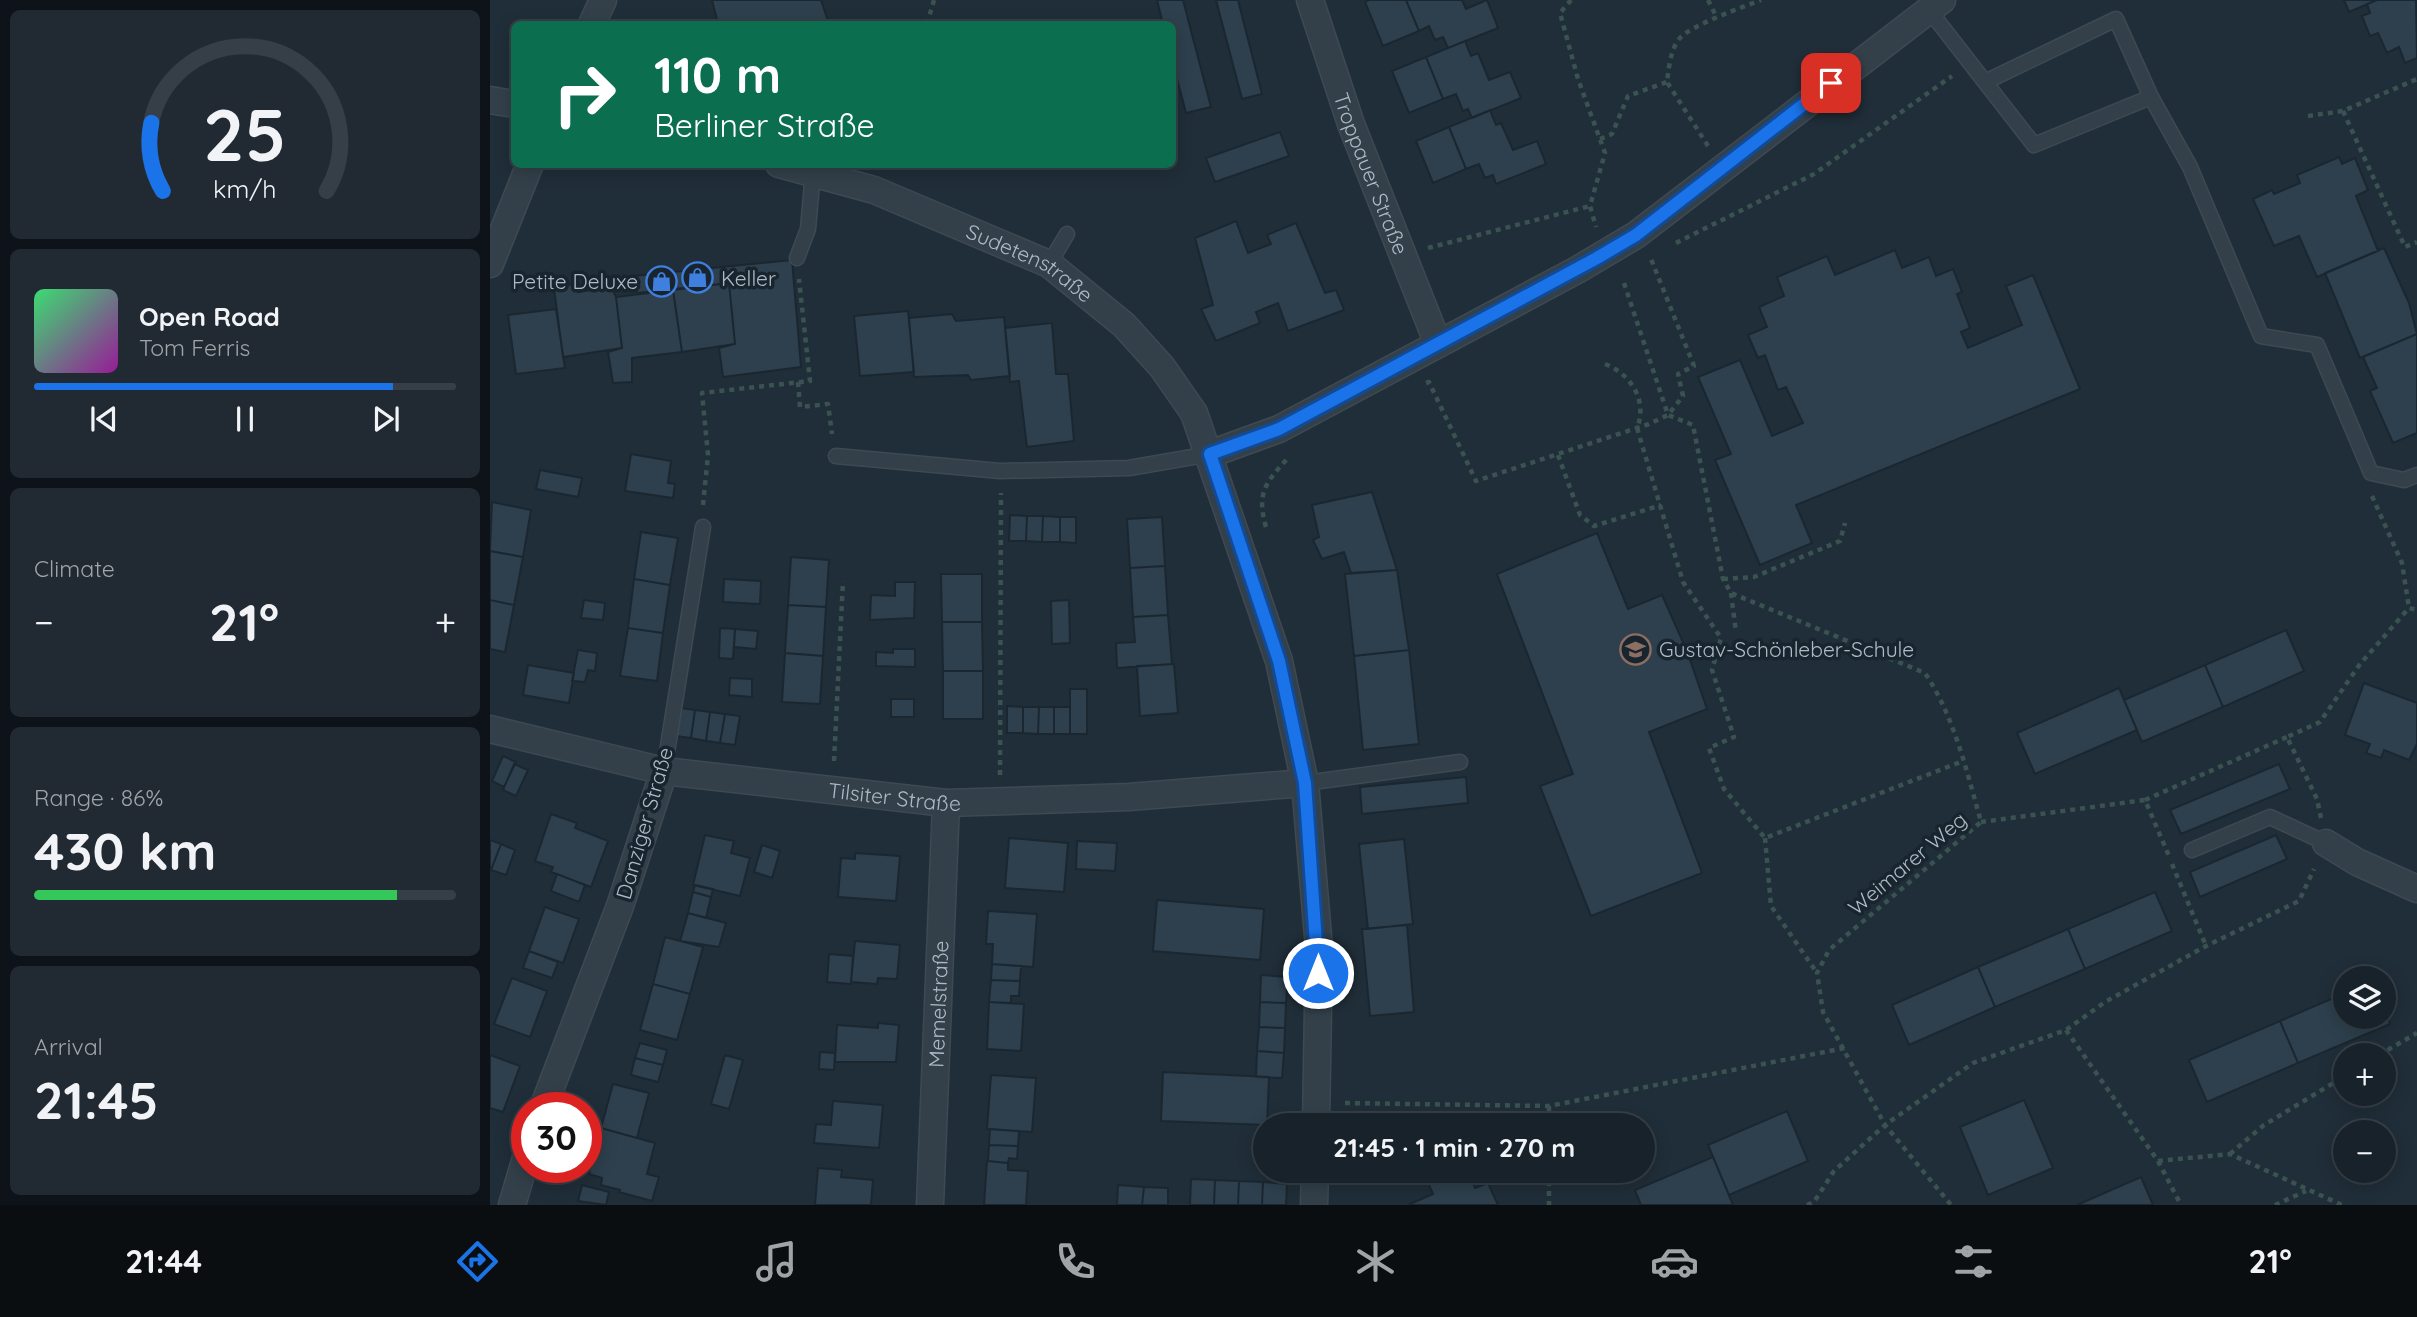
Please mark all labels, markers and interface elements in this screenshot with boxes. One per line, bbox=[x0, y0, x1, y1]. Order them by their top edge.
text: 110 m bbox=[654, 44, 781, 105]
icon: right bbox=[539, 49, 630, 140]
pin bbox=[1801, 53, 1861, 113]
icon: arrive bbox=[1812, 64, 1850, 102]
text: 25 bbox=[203, 88, 287, 179]
street label: Troppauer Straße bbox=[1328, 89, 1414, 258]
text: Berliner Straße bbox=[654, 105, 875, 145]
text: km/h bbox=[213, 172, 277, 203]
street label: Sudetenstraße bbox=[963, 218, 1099, 308]
shop icon: Keller bbox=[681, 261, 715, 295]
shop icon: Petite Deluxe bbox=[644, 264, 678, 298]
place label: Keller bbox=[721, 265, 776, 291]
place label: Petite Deluxe bbox=[512, 268, 638, 294]
text: Open Road bbox=[139, 300, 280, 333]
text: Tom Ferris bbox=[139, 333, 250, 362]
icon: previous bbox=[85, 400, 123, 438]
icon: pause bbox=[226, 400, 264, 438]
icon: next bbox=[367, 400, 405, 438]
text: Climate bbox=[34, 554, 115, 583]
text: 21° bbox=[209, 589, 279, 654]
text: − bbox=[34, 598, 54, 646]
text: + bbox=[435, 598, 456, 646]
school or university icon: Gustav-Schönleber-Schule bbox=[1619, 632, 1653, 666]
place label: Gustav-Schönleber-Schule bbox=[1659, 636, 1914, 662]
street label: Danziger Straße bbox=[610, 744, 678, 902]
street label: Tilsiter Straße bbox=[827, 777, 961, 816]
text: Range · 86% bbox=[34, 783, 163, 812]
street label: Weimarer Weg bbox=[1843, 806, 1971, 920]
text: 430 km bbox=[34, 818, 217, 883]
position arrow bbox=[1281, 936, 1355, 1010]
street label: Memelstraße bbox=[922, 940, 954, 1068]
map controls bbox=[2333, 966, 2396, 1183]
button: layers bbox=[2333, 966, 2396, 1029]
text: Arrival bbox=[34, 1032, 103, 1061]
button: + bbox=[2333, 1043, 2396, 1106]
text: 21:45 bbox=[34, 1067, 159, 1132]
speed limit sign: 30 bbox=[511, 1092, 602, 1183]
button: − bbox=[2333, 1120, 2396, 1183]
text: 21:45 · 1 min · 270 m bbox=[1333, 1131, 1575, 1164]
icon: directions bbox=[453, 1237, 502, 1286]
icon: music bbox=[752, 1237, 801, 1286]
icon: phone bbox=[1051, 1237, 1100, 1286]
icon: climate bbox=[1351, 1237, 1400, 1286]
icon: car bbox=[1650, 1237, 1699, 1286]
icon: filters bbox=[1949, 1237, 1998, 1286]
text: 21:44 bbox=[125, 1241, 202, 1281]
text: 21° bbox=[2248, 1241, 2292, 1281]

